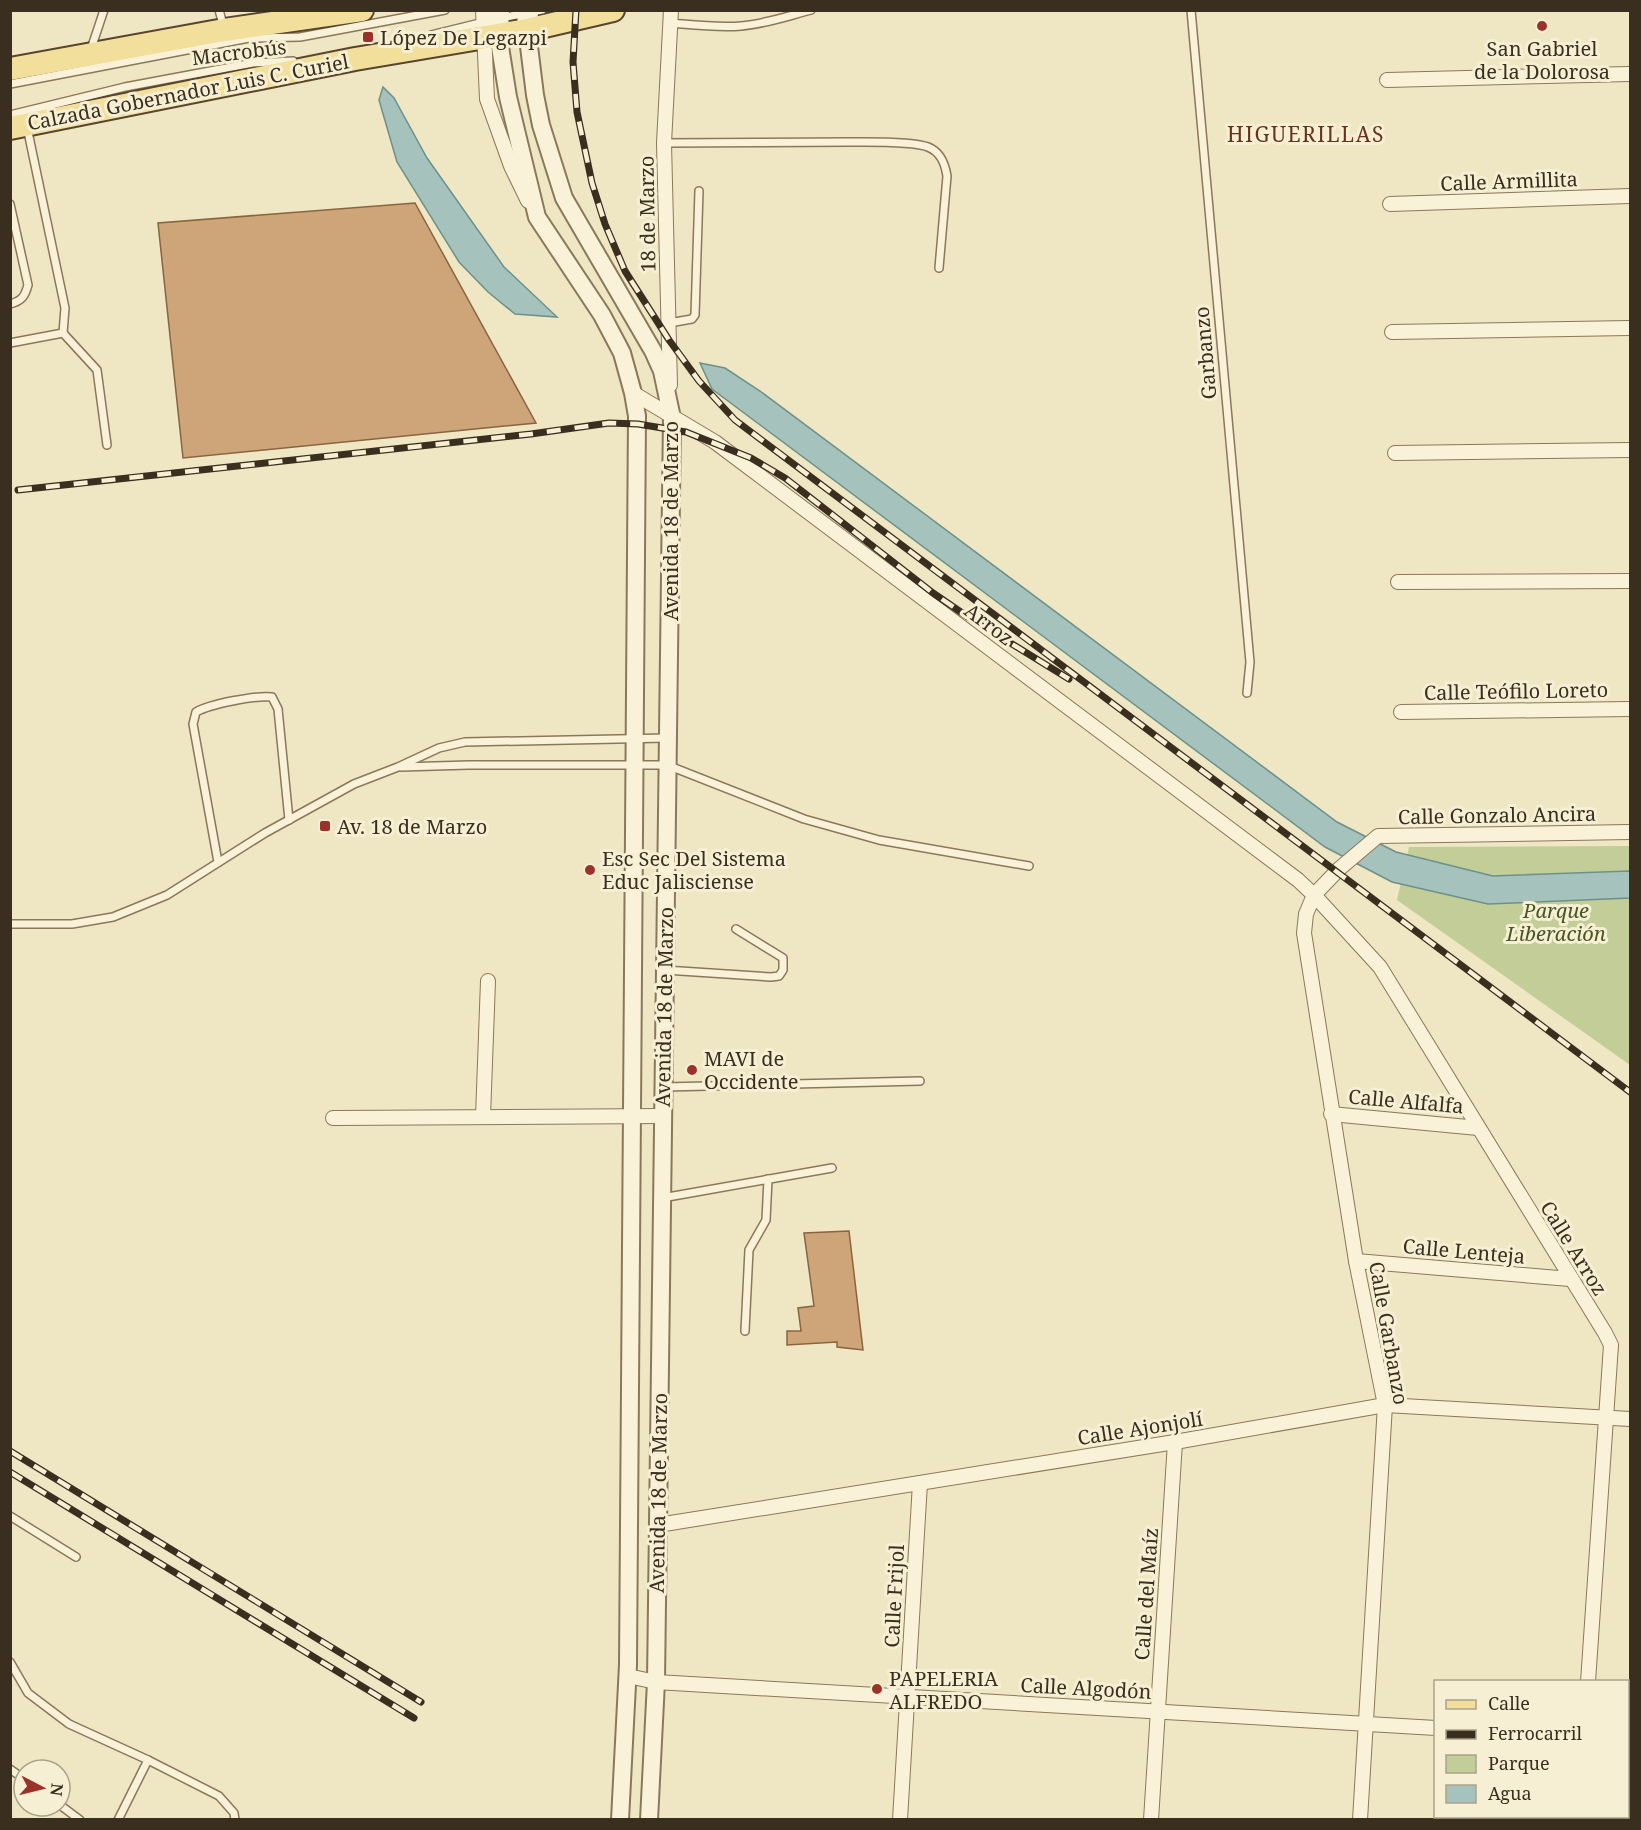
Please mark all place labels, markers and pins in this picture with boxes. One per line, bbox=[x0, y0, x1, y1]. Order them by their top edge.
marker: San Gabriel de la Dolorosa bbox=[1535, 19, 1549, 33]
place label: López De Legazpi bbox=[380, 24, 548, 51]
marker: López De Legazpi bbox=[361, 30, 375, 44]
place label: San Gabriel de la Dolorosa bbox=[1474, 35, 1610, 85]
place label: Av. 18 de Marzo bbox=[337, 813, 487, 840]
marker: Av. 18 de Marzo bbox=[318, 819, 332, 833]
place label: Esc Sec Del Sistema Educ Jalisciense bbox=[602, 845, 786, 895]
marker: Esc Sec Del Sistema Educ Jalisciense bbox=[583, 863, 597, 877]
place label: MAVI de Occidente bbox=[704, 1045, 799, 1095]
marker: MAVI de Occidente bbox=[685, 1063, 699, 1077]
place label: PAPELERIA ALFREDO bbox=[889, 1665, 999, 1715]
marker: PAPELERIA ALFREDO bbox=[870, 1682, 884, 1696]

